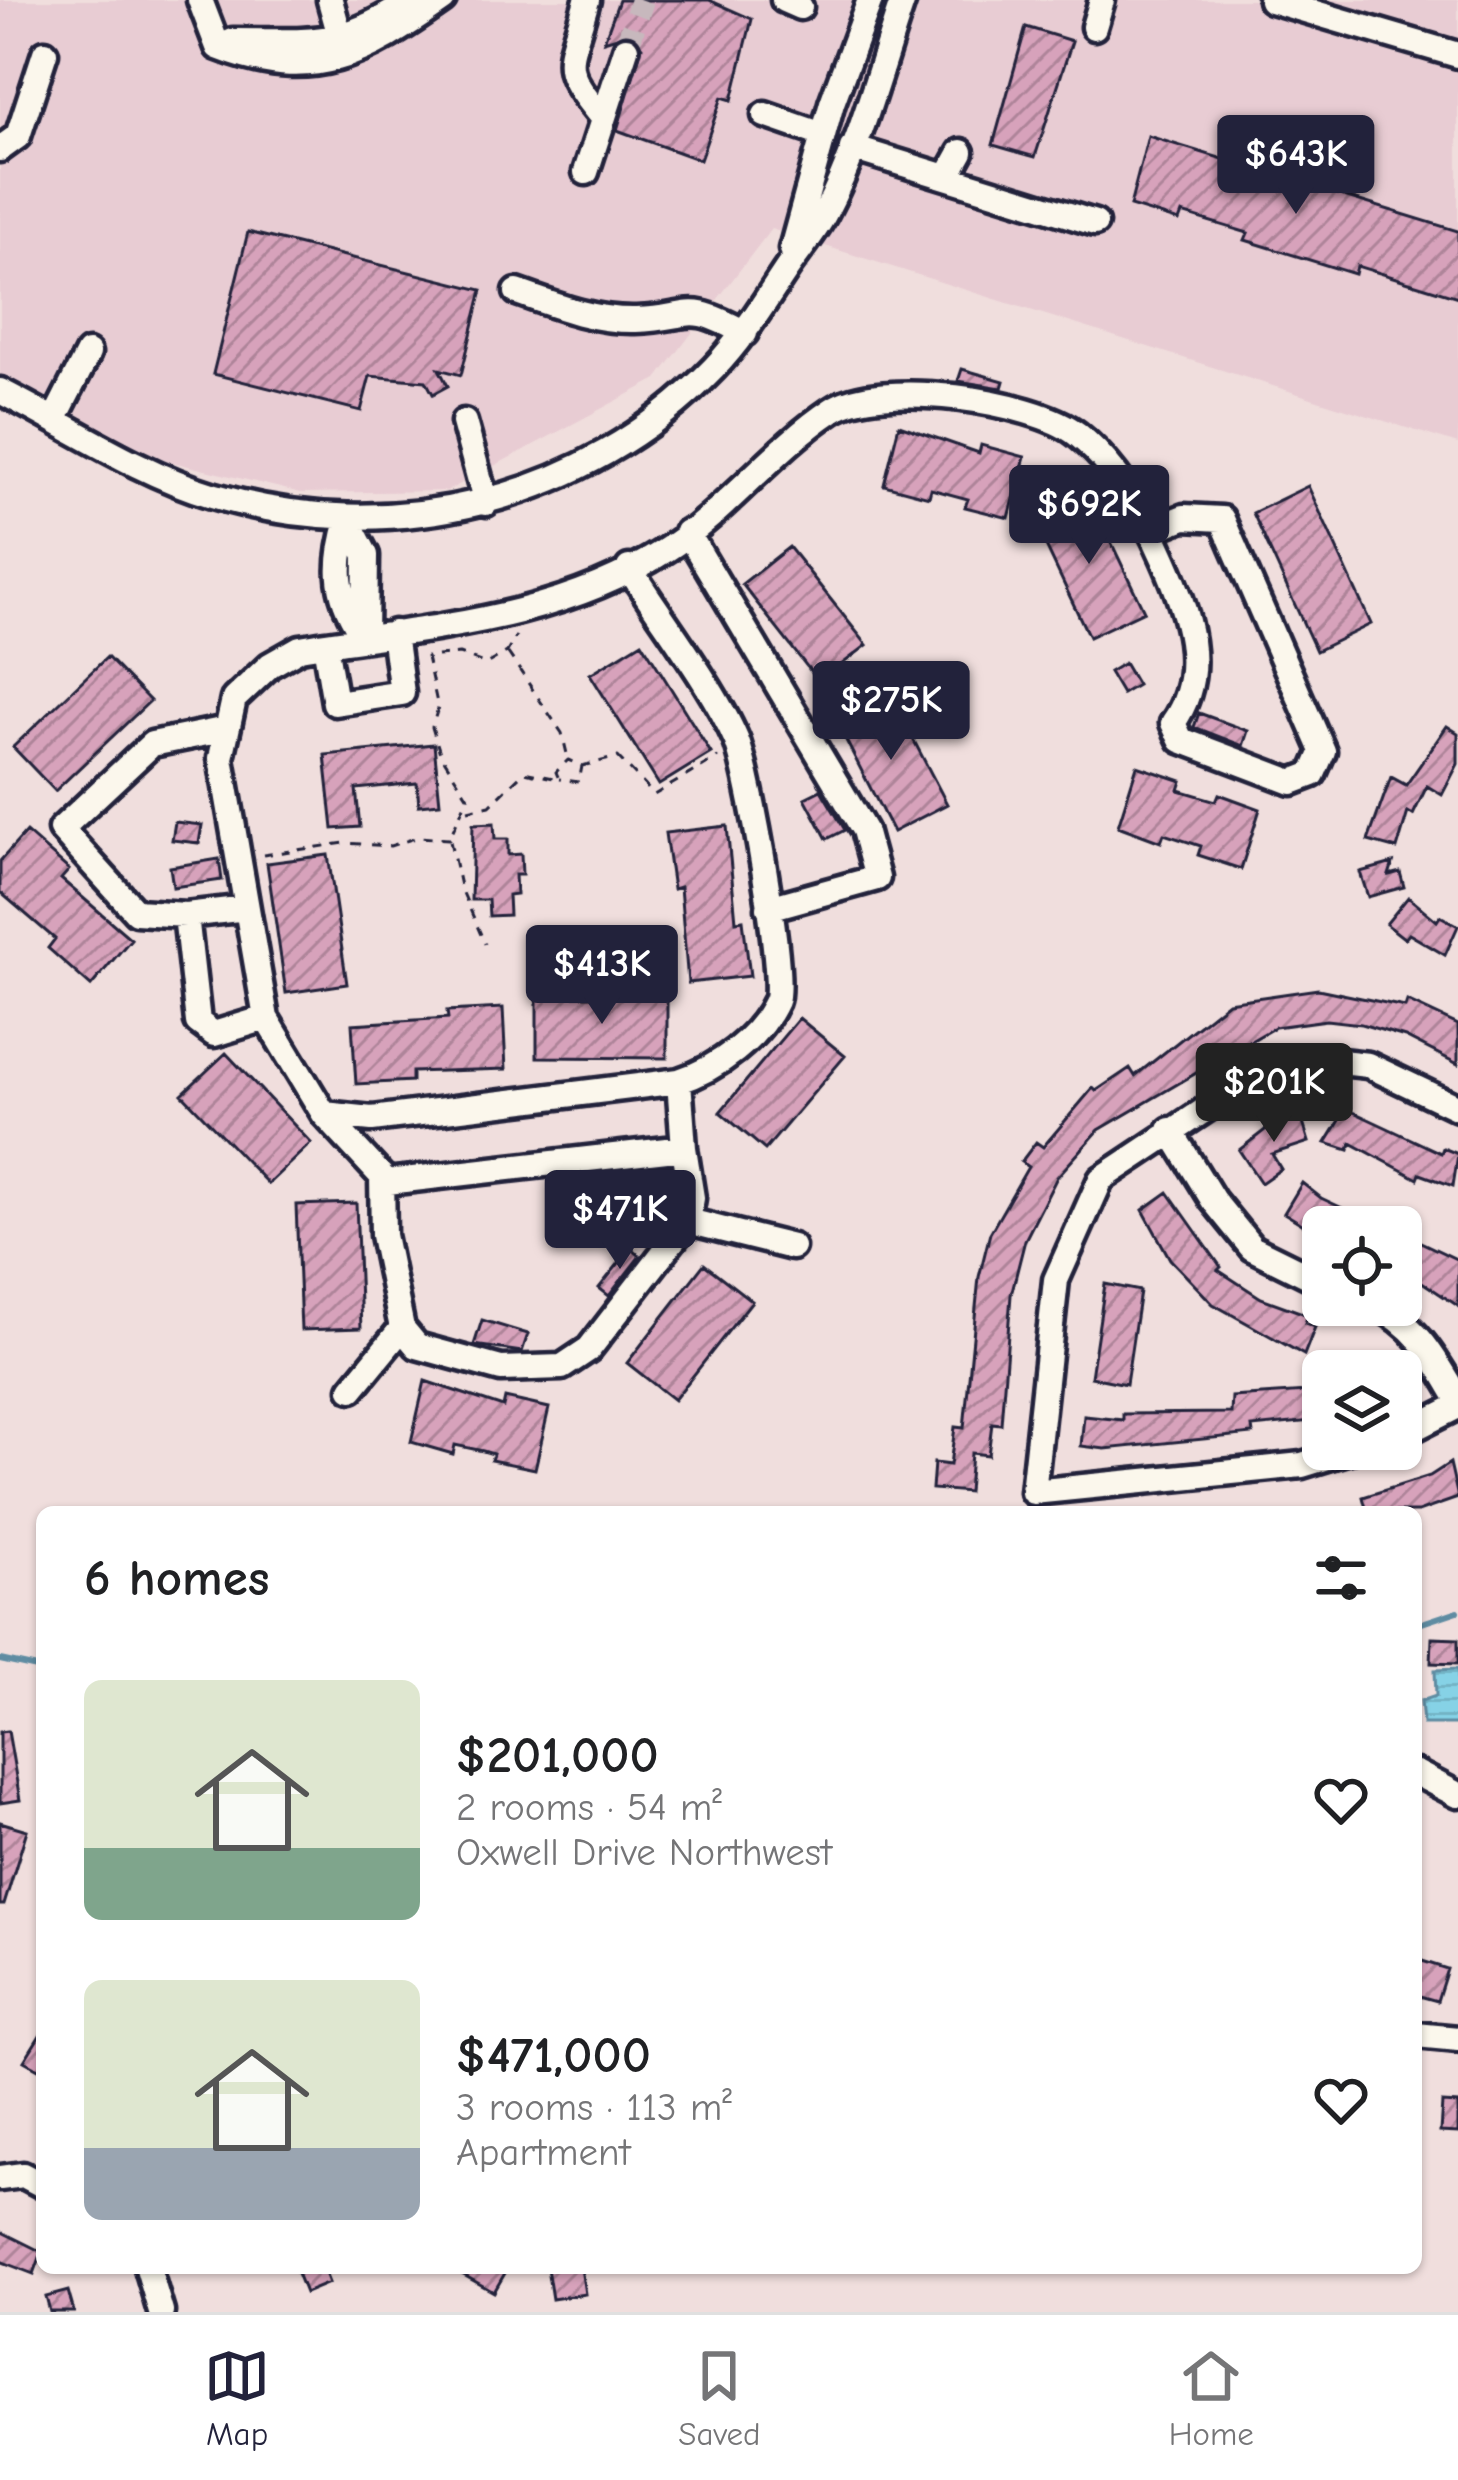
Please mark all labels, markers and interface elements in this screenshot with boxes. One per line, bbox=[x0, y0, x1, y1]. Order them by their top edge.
pin: $643K bbox=[1212, 115, 1380, 217]
text: $643K bbox=[1244, 131, 1348, 176]
pin: $692K bbox=[1005, 465, 1173, 567]
text: $692K bbox=[1036, 481, 1142, 526]
pin: $275K bbox=[807, 661, 975, 763]
text: $275K bbox=[840, 677, 942, 722]
pin: $413K bbox=[518, 925, 686, 1027]
text: $413K bbox=[553, 941, 651, 986]
pin: $201K bbox=[1190, 1043, 1358, 1145]
text: $201K bbox=[1223, 1059, 1325, 1104]
pin: $471K bbox=[536, 1170, 704, 1272]
text: $471K bbox=[572, 1186, 668, 1231]
map controls bbox=[1302, 1206, 1422, 1470]
button: locate bbox=[1302, 1206, 1422, 1326]
button: layers bbox=[1302, 1350, 1422, 1470]
icon: filters bbox=[1308, 1545, 1374, 1611]
text: 6 homes bbox=[84, 1549, 269, 1608]
text: $201,000 bbox=[456, 1726, 659, 1785]
icon: home bbox=[180, 1728, 324, 1872]
icon: heart bbox=[1308, 1767, 1374, 1833]
text: 2 rooms · 54 m² bbox=[456, 1785, 722, 1830]
text: Oxwell Drive Northwest bbox=[456, 1830, 832, 1875]
text: $471,000 bbox=[456, 2026, 651, 2085]
icon: home bbox=[180, 2028, 324, 2172]
icon: heart bbox=[1308, 2067, 1374, 2133]
text: 3 rooms · 113 m² bbox=[456, 2085, 732, 2130]
text: Apartment bbox=[456, 2130, 631, 2175]
tab: Map bbox=[204, 2343, 270, 2453]
tab: Saved bbox=[678, 2343, 761, 2453]
tab: Home bbox=[1169, 2343, 1254, 2453]

